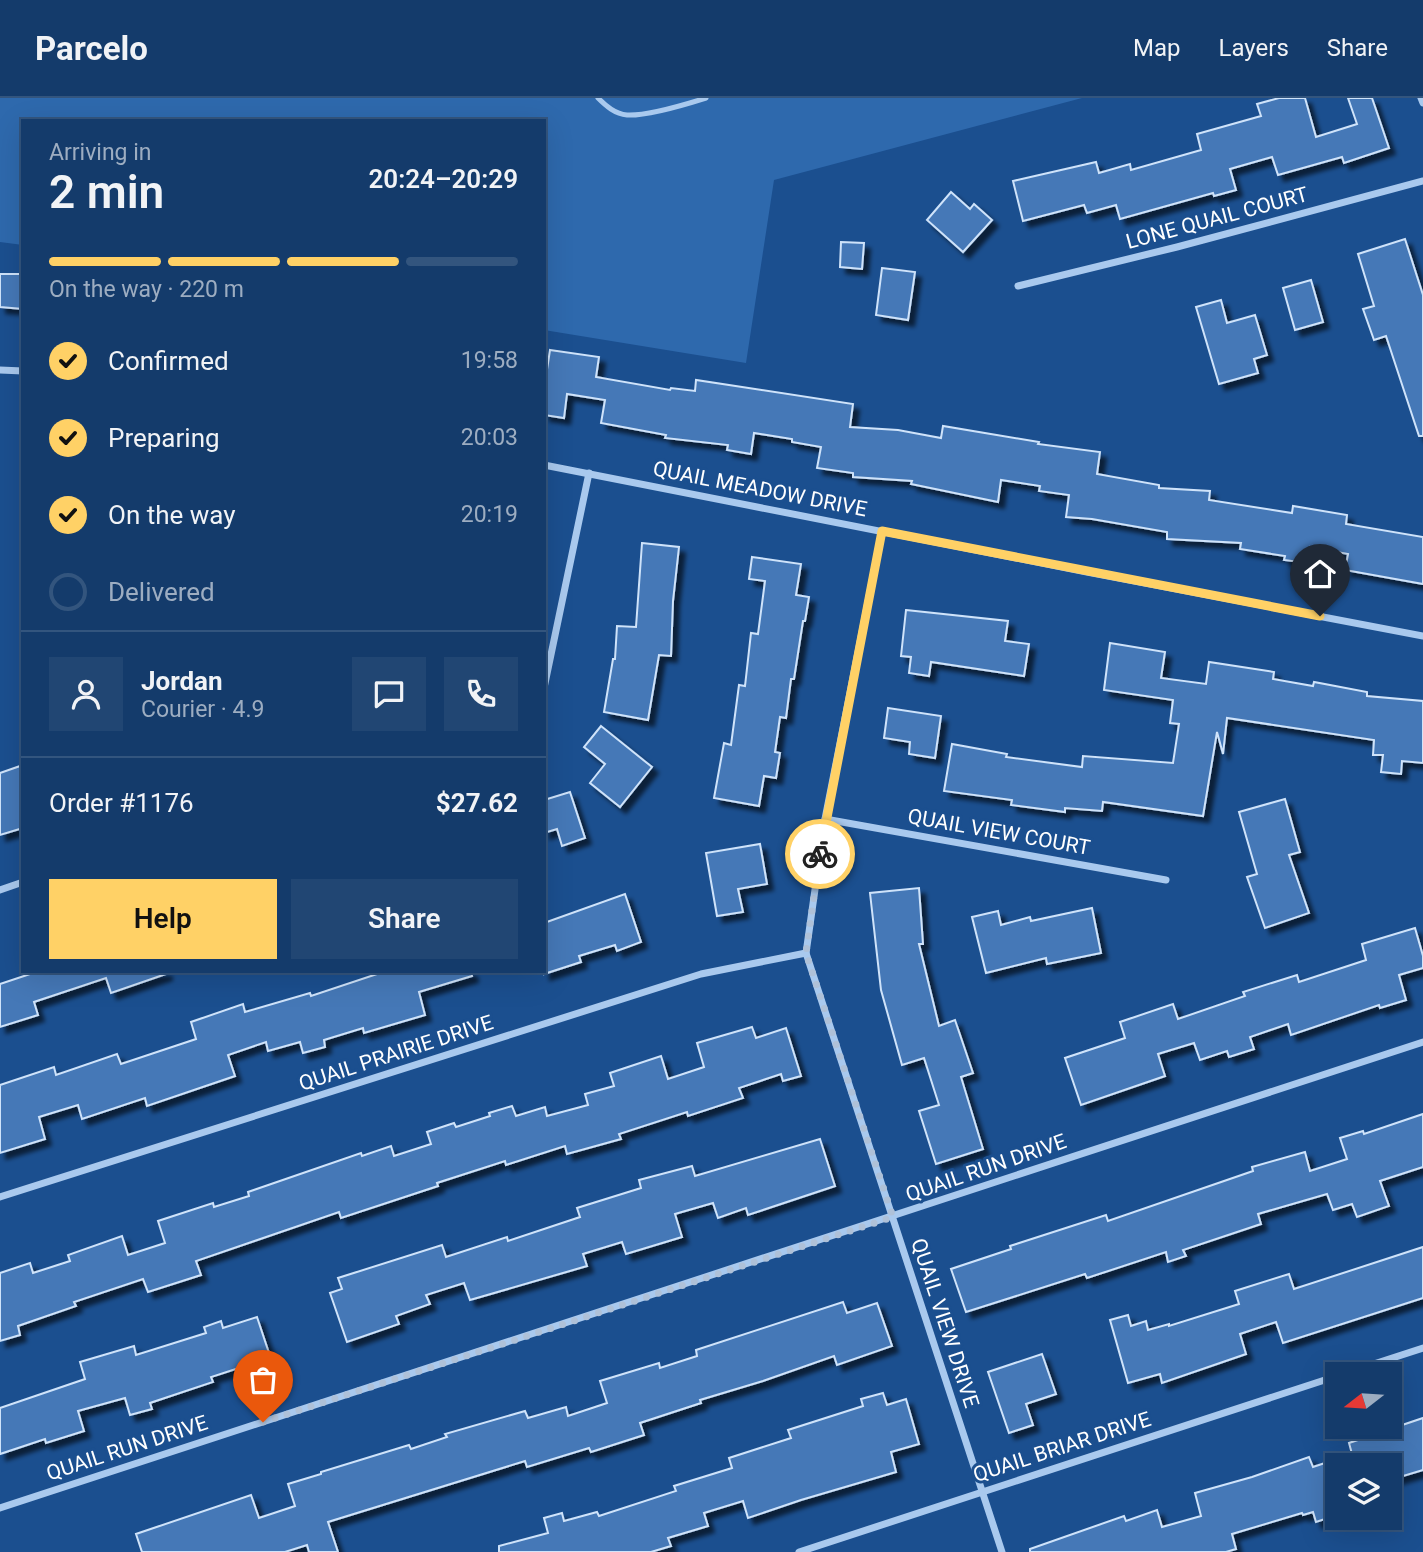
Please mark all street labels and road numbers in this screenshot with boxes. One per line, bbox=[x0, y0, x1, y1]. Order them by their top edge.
street label: LONE QUAIL COURT bbox=[1123, 182, 1311, 254]
street label: QUAIL MEADOW DRIVE bbox=[651, 456, 869, 522]
street label: QUAIL VIEW COURT bbox=[906, 804, 1093, 860]
street label: QUAIL PRAIRIE DRIVE bbox=[296, 1010, 496, 1096]
street label: QUAIL RUN DRIVE bbox=[903, 1129, 1070, 1207]
street label: QUAIL VIEW DRIVE bbox=[906, 1235, 984, 1411]
street label: QUAIL BRIAR DRIVE bbox=[970, 1407, 1154, 1487]
street label: QUAIL RUN DRIVE bbox=[43, 1411, 211, 1485]

